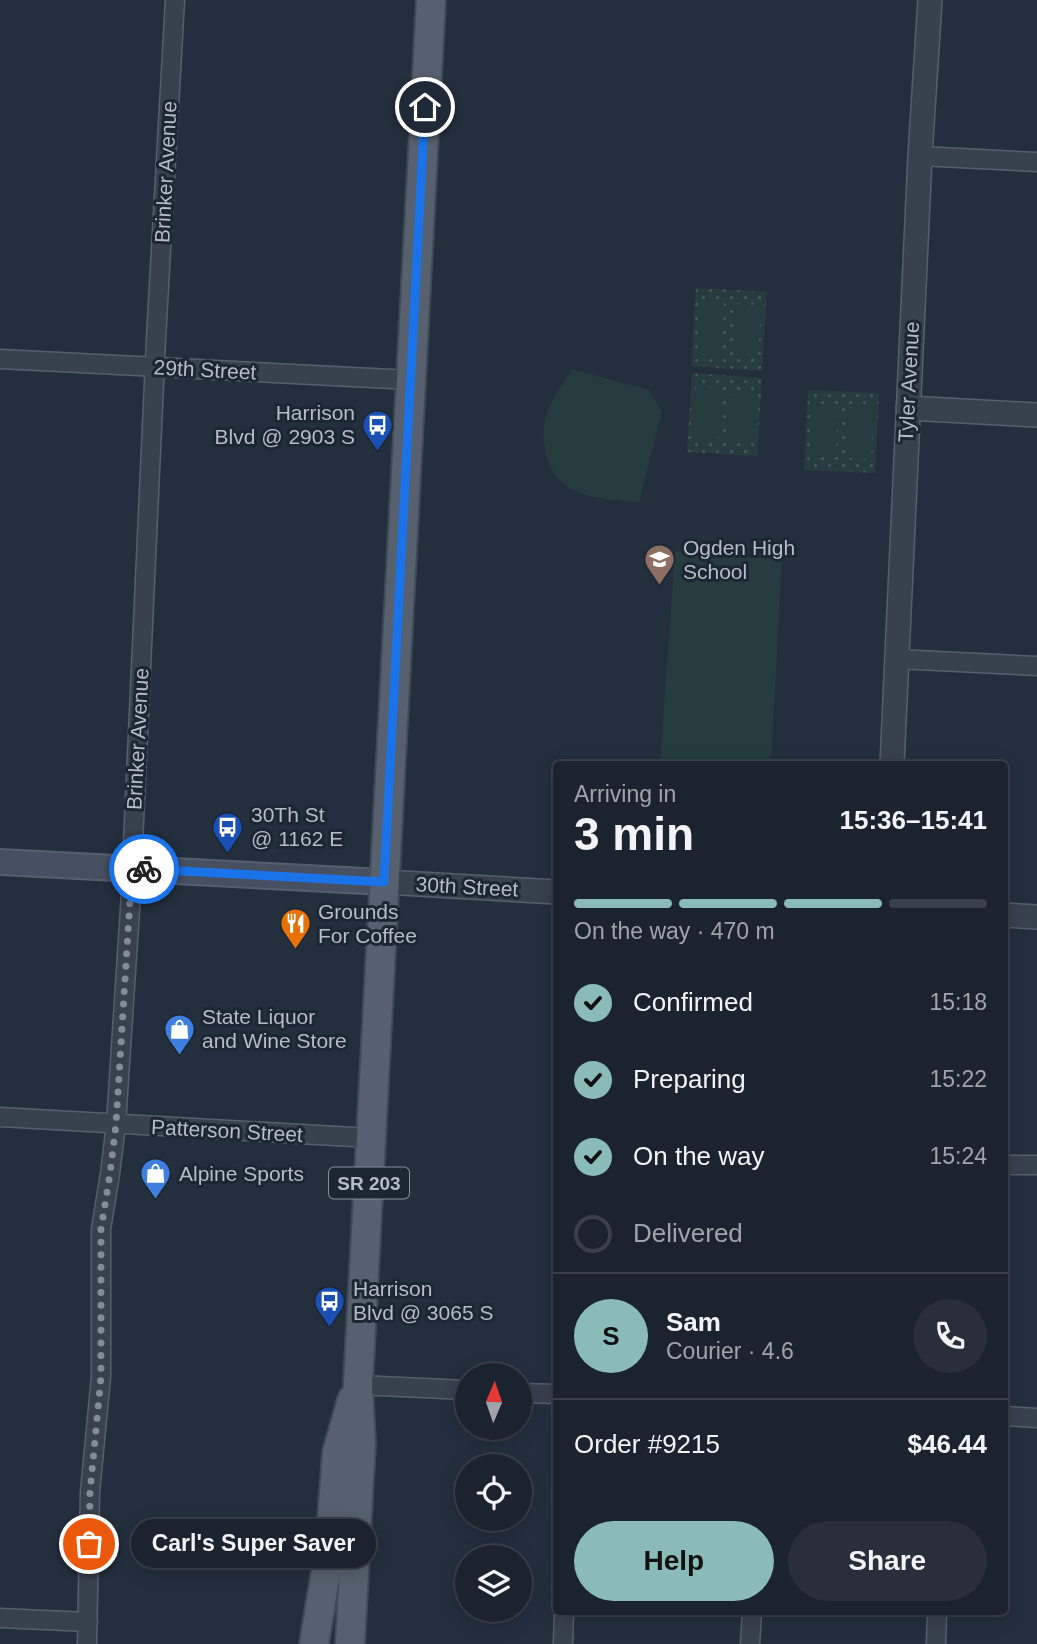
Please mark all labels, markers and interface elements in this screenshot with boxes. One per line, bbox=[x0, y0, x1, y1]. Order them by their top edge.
pin bbox=[395, 77, 455, 137]
icon: home bbox=[406, 88, 444, 126]
street label: Brinker Avenue bbox=[150, 100, 181, 244]
street label: Tyler Avenue bbox=[894, 321, 923, 443]
street label: 29th Street bbox=[153, 355, 257, 384]
place label: Harrison Blvd @ 2903 S bbox=[215, 401, 355, 448]
bus stop icon: Harrison Blvd @ 2903 S bbox=[361, 408, 395, 452]
place label: Ogden High School bbox=[683, 536, 795, 583]
school or university icon: Ogden High School bbox=[643, 543, 677, 587]
street label: Brinker Avenue bbox=[122, 667, 153, 811]
text: Arriving in bbox=[574, 781, 676, 807]
place label: 30Th St @ 1162 E bbox=[251, 803, 343, 850]
text: 15:36–15:41 bbox=[840, 805, 987, 835]
text: 3 min bbox=[574, 808, 694, 860]
bus stop icon: 30Th St @ 1162 E bbox=[211, 810, 245, 854]
courier bbox=[109, 834, 179, 904]
icon: bike bbox=[125, 850, 163, 888]
street label: 30th Street bbox=[415, 872, 519, 901]
place label: Grounds For Coffee bbox=[318, 900, 417, 947]
restaurant icon: Grounds For Coffee bbox=[278, 907, 312, 951]
text: On the way · 470 m bbox=[574, 918, 775, 944]
icon: check bbox=[574, 984, 612, 1022]
text: Confirmed bbox=[633, 987, 753, 1017]
text: 15:18 bbox=[929, 989, 987, 1015]
place label: State Liquor and Wine Store bbox=[202, 1005, 347, 1052]
shop icon: State Liquor and Wine Store bbox=[162, 1012, 196, 1056]
icon: check bbox=[574, 1061, 612, 1099]
text: Preparing bbox=[633, 1064, 746, 1094]
text: 15:22 bbox=[929, 1066, 987, 1092]
street label: Patterson Street bbox=[151, 1115, 304, 1146]
icon: check bbox=[574, 1138, 612, 1176]
text: On the way bbox=[633, 1141, 765, 1171]
text: 15:24 bbox=[929, 1143, 987, 1169]
shop icon: Alpine Sports bbox=[139, 1157, 173, 1201]
place label: Alpine Sports bbox=[179, 1162, 304, 1185]
road number: SR 203 bbox=[329, 1168, 409, 1198]
text: Delivered bbox=[633, 1218, 743, 1248]
place label: Harrison Blvd @ 3065 S bbox=[353, 1277, 493, 1324]
bus stop icon: Harrison Blvd @ 3065 S bbox=[313, 1284, 347, 1328]
button: phone bbox=[913, 1299, 987, 1373]
text: Sam bbox=[666, 1307, 721, 1337]
text: S bbox=[602, 1321, 620, 1351]
text: Courier · 4.6 bbox=[666, 1338, 794, 1364]
north arrow bbox=[455, 1363, 532, 1440]
map controls bbox=[455, 1363, 532, 1622]
text: Order #9215 bbox=[574, 1429, 720, 1459]
text: $46.44 bbox=[907, 1429, 987, 1459]
button: locate bbox=[455, 1454, 532, 1531]
pin bbox=[59, 1514, 119, 1574]
callout: Carl's Super Saver bbox=[131, 1520, 376, 1568]
button: Help bbox=[574, 1521, 774, 1601]
button: Share bbox=[788, 1521, 987, 1601]
icon: bag bbox=[70, 1525, 108, 1563]
text: Carl's Super Saver bbox=[152, 1530, 355, 1556]
button: layers bbox=[455, 1545, 532, 1622]

